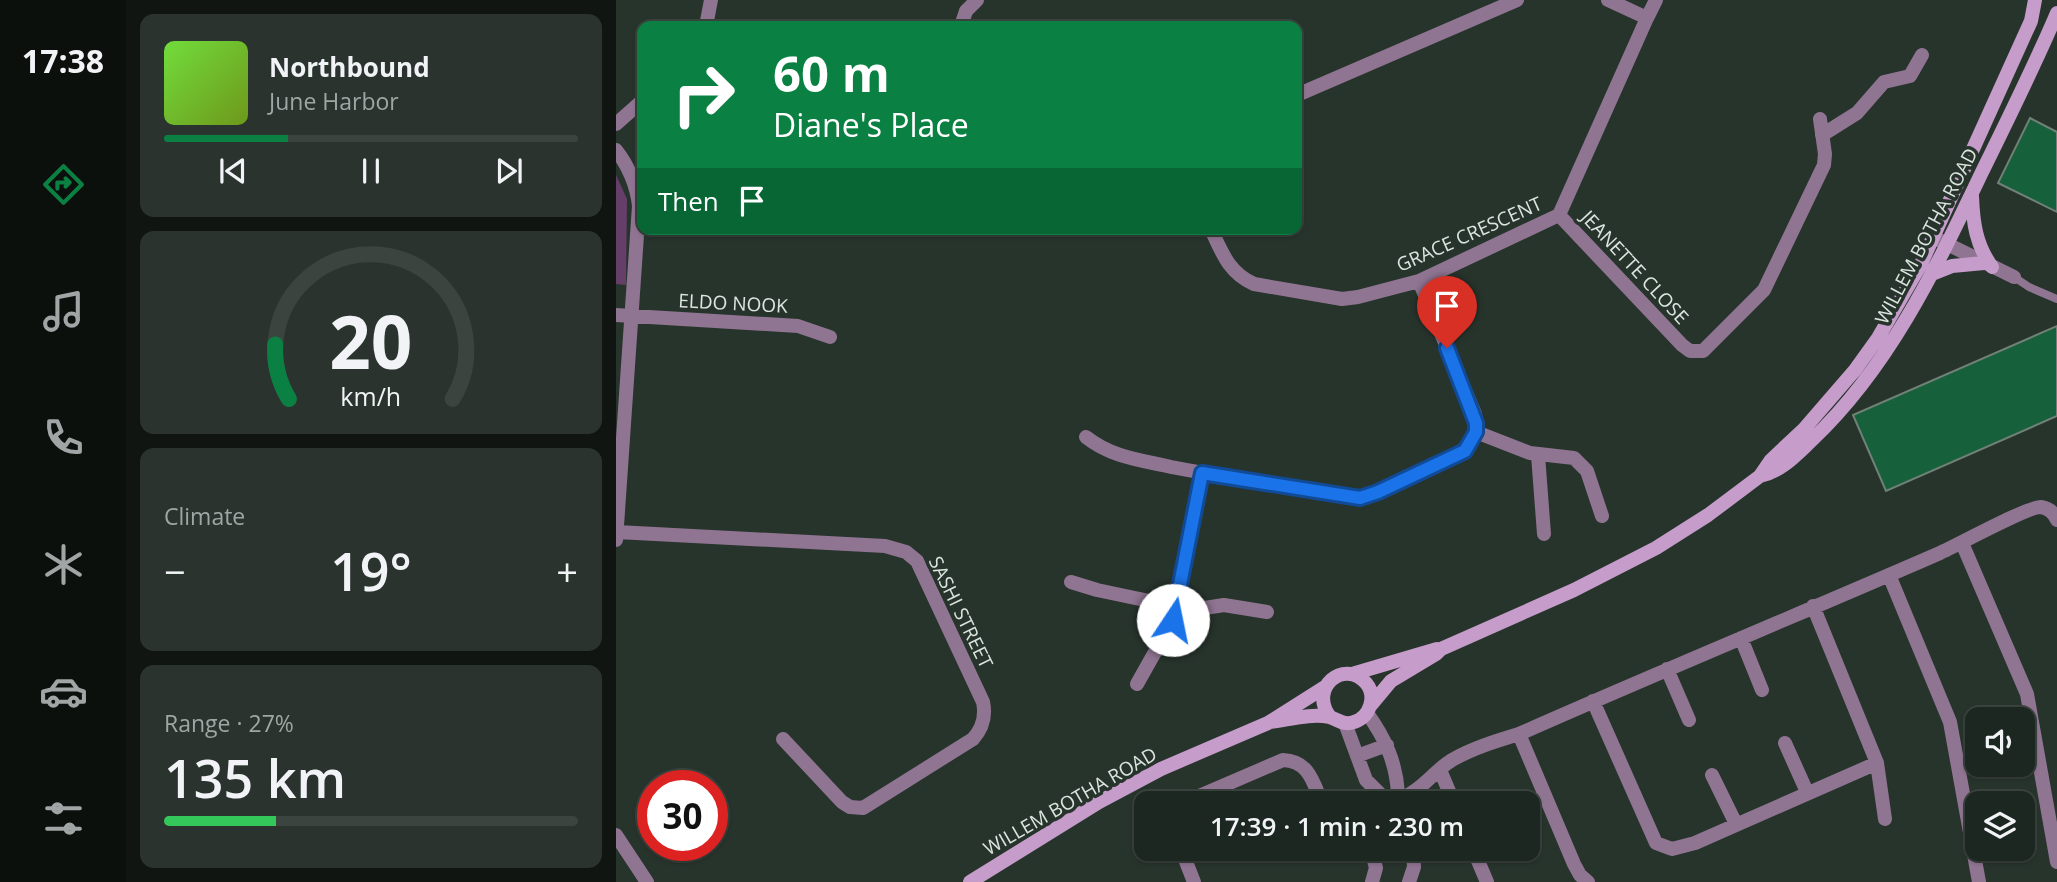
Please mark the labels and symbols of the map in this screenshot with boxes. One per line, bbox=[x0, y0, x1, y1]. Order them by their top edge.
street label: WILLEM BOTHA ROAD bbox=[1868, 143, 1984, 329]
street label: GRACE CRESCENT bbox=[1392, 190, 1546, 278]
street label: JEANETTE CLOSE bbox=[1574, 203, 1695, 329]
pin bbox=[1417, 276, 1477, 348]
street label: ELDO NOOK bbox=[678, 287, 789, 319]
street label: SASHI STREET bbox=[923, 552, 1000, 673]
position arrow bbox=[1136, 583, 1210, 657]
street label: WILLEM BOTHA ROAD bbox=[979, 741, 1161, 861]
speed limit sign: 30 bbox=[637, 770, 728, 861]

